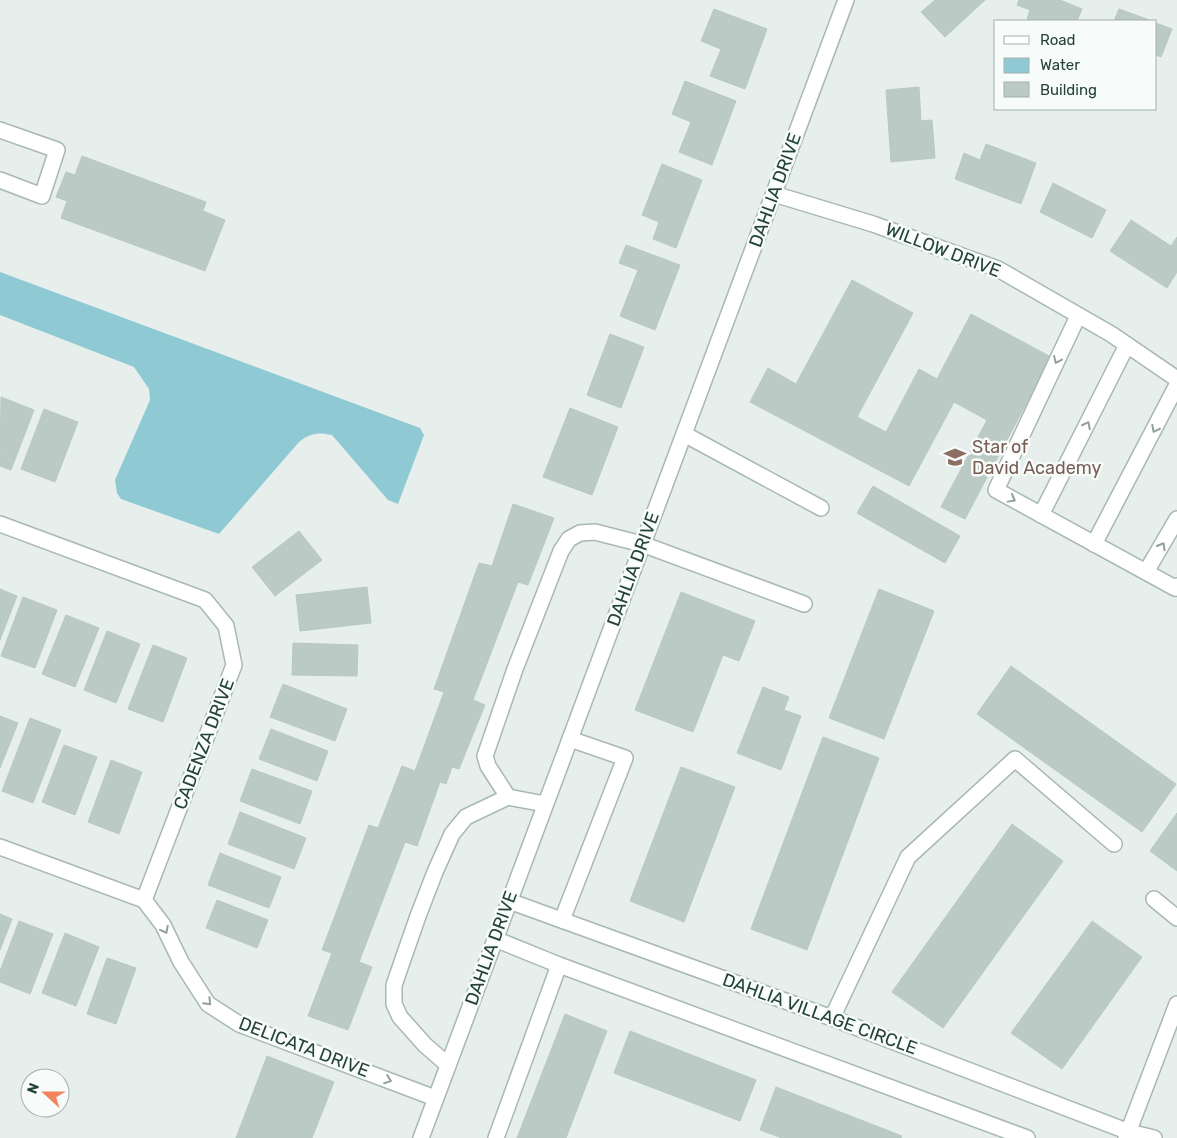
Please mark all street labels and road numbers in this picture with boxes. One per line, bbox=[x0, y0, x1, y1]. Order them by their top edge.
street label: DAHLIA DRIVE bbox=[744, 130, 806, 250]
street label: WILLOW DRIVE bbox=[882, 218, 1004, 282]
street label: DAHLIA DRIVE bbox=[602, 509, 664, 629]
street label: CADENZA DRIVE bbox=[169, 675, 239, 813]
street label: DAHLIA DRIVE bbox=[460, 888, 522, 1008]
street label: DAHLIA VILLAGE CIRCLE bbox=[720, 968, 920, 1060]
street label: DELICATA DRIVE bbox=[236, 1012, 372, 1082]

